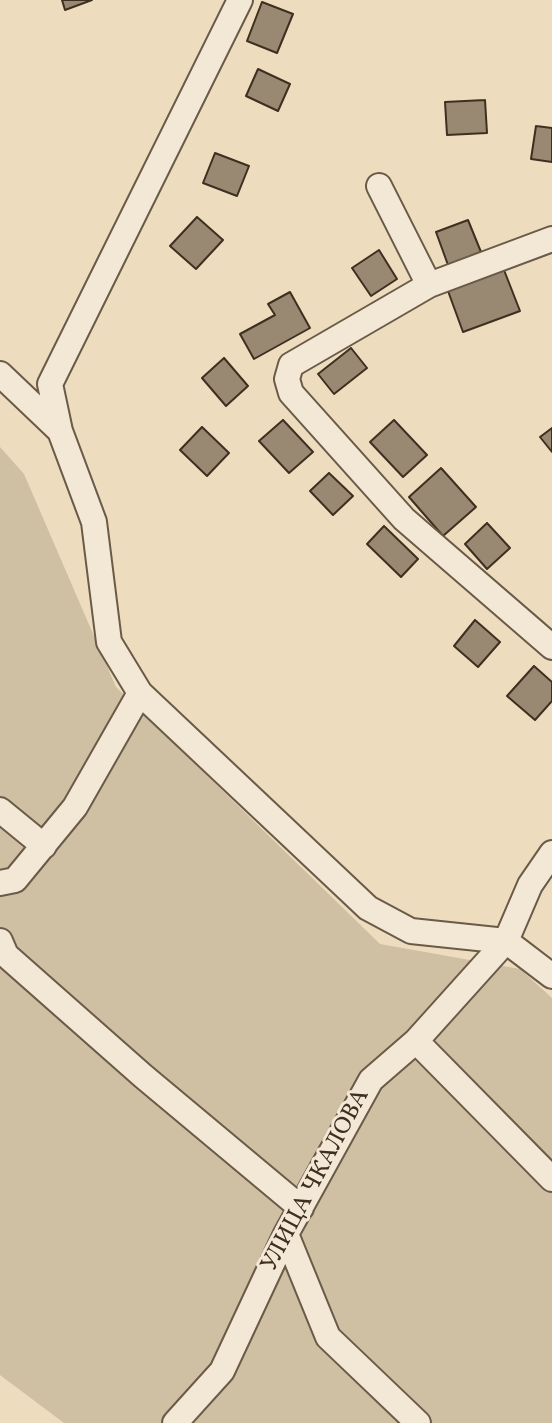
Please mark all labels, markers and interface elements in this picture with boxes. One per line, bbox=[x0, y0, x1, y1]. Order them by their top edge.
street label: УЛИЦА ЧКАЛОВА bbox=[257, 1085, 377, 1277]

